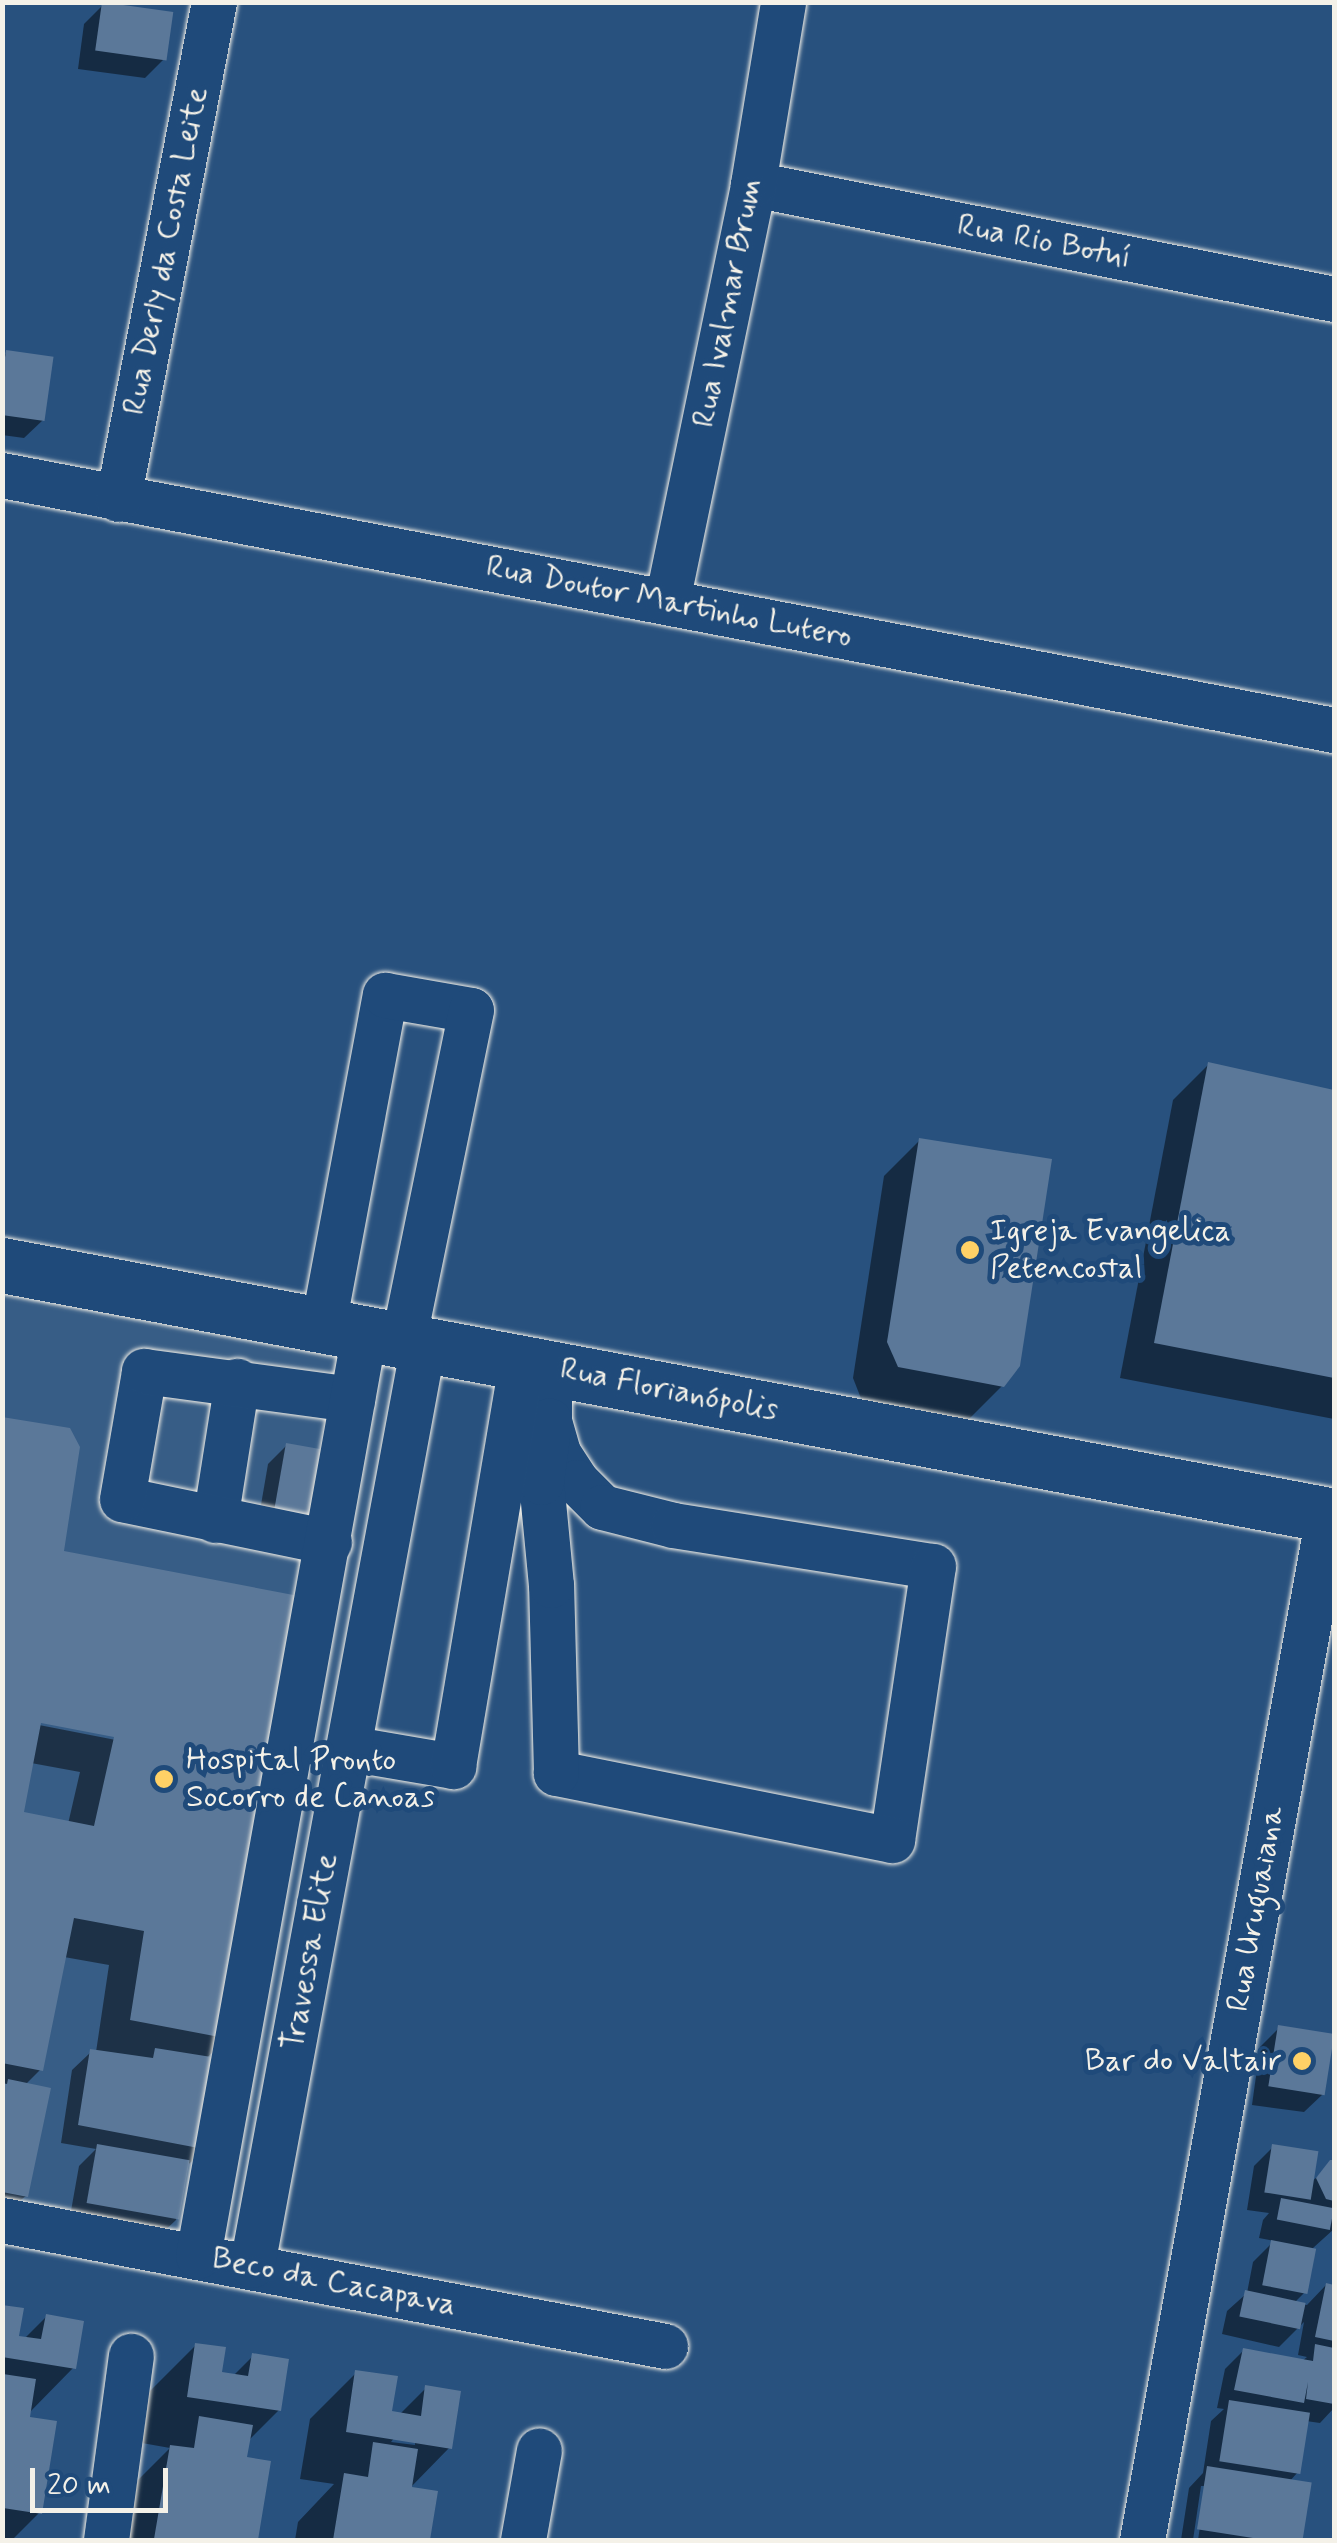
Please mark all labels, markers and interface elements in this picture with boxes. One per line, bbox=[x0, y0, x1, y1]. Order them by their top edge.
street label: Rua Derly da Costa Leite bbox=[115, 83, 217, 419]
street label: Rua Ivalmar Brum bbox=[683, 166, 773, 440]
street label: Rua Rio Botuí bbox=[954, 206, 1134, 278]
street label: Rua Doutor Martinho Lutero bbox=[485, 548, 853, 656]
place label: Igreja Evangelica Petencostal bbox=[990, 1213, 1231, 1288]
marker: Igreja Evangelica Petencostal bbox=[959, 1239, 981, 1261]
street label: Rua Florianópolis bbox=[554, 1350, 784, 1430]
place label: Hospital Pronto Socorro de Canoas bbox=[186, 1742, 434, 1817]
marker: Hospital Pronto Socorro de Canoas bbox=[151, 1766, 177, 1792]
street label: Rua Uruguaiana bbox=[1219, 1802, 1293, 2016]
street label: Travessa Elite bbox=[274, 1850, 346, 2054]
place label: Bar do Valtair bbox=[1091, 2042, 1282, 2080]
marker: Bar do Valtair bbox=[1291, 2050, 1313, 2072]
street label: Beco da Cacapava bbox=[211, 2240, 457, 2324]
scale bar bbox=[35, 2448, 172, 2510]
text: 20 m bbox=[47, 2466, 111, 2505]

